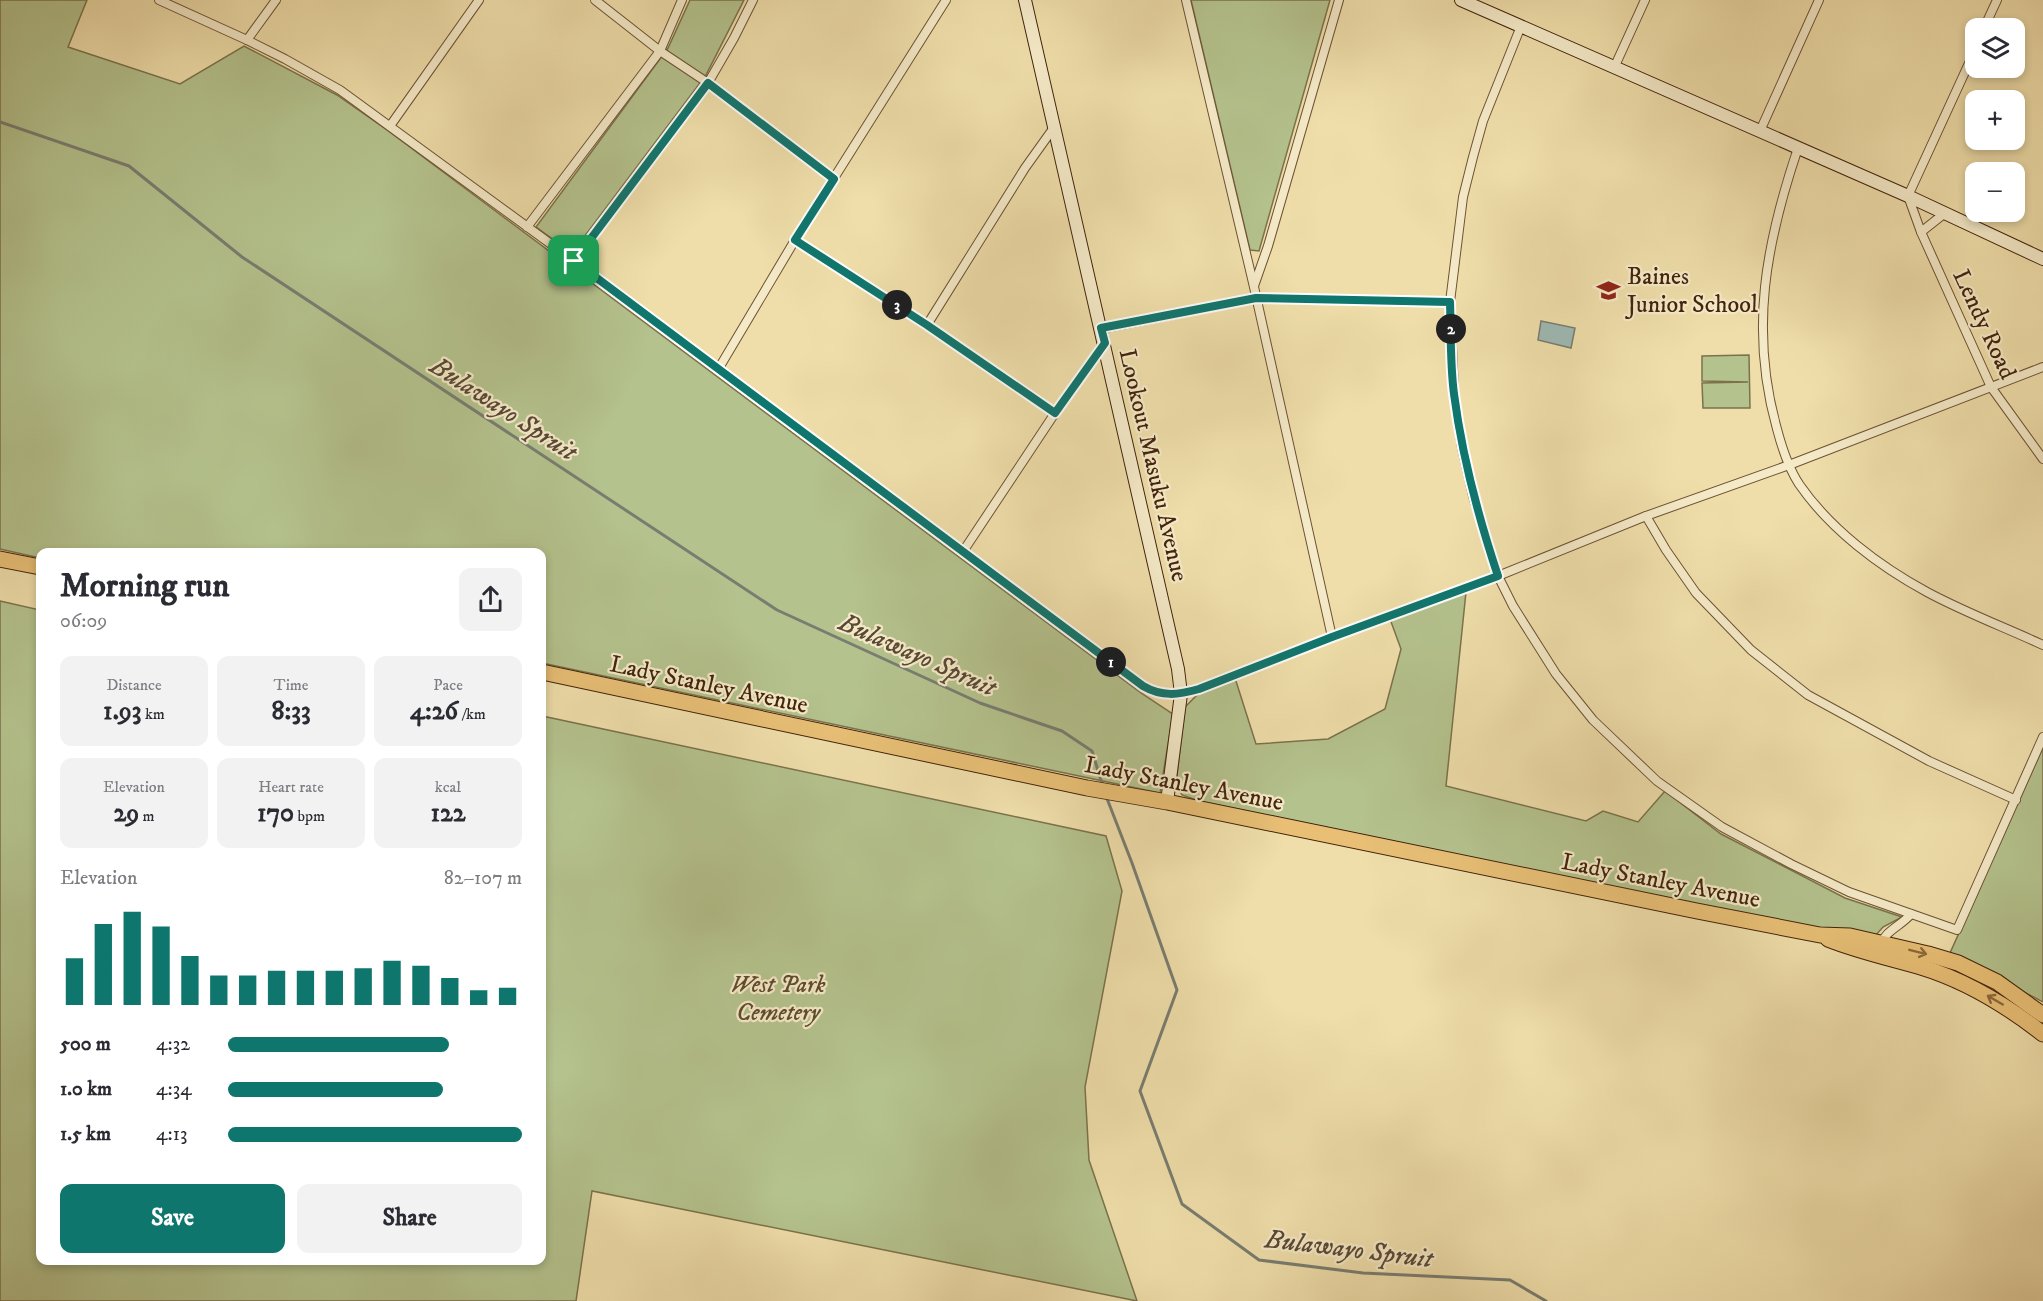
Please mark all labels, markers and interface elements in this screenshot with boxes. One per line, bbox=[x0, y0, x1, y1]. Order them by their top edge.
map controls bbox=[1965, 18, 2025, 222]
button: layers bbox=[1965, 18, 2025, 78]
button: + bbox=[1965, 90, 2025, 150]
button: − bbox=[1965, 162, 2025, 222]
pin bbox=[548, 235, 599, 286]
icon: arrive bbox=[557, 244, 590, 277]
place label: Baines Junior School bbox=[1625, 262, 1759, 320]
street label: Lendy Road bbox=[1946, 265, 2023, 384]
school or university icon: Baines Junior School bbox=[1596, 277, 1622, 303]
pin: 3 bbox=[882, 290, 912, 320]
text: 3 bbox=[894, 295, 900, 315]
pin: 2 bbox=[1436, 314, 1466, 344]
text: 2 bbox=[1447, 319, 1455, 339]
street label: Lookout Masuku Avenue bbox=[1112, 346, 1194, 584]
water label: Bulawayo Spruit bbox=[423, 349, 585, 470]
text: Morning run bbox=[60, 566, 229, 607]
button: share bbox=[459, 568, 522, 631]
water label: Bulawayo Spruit bbox=[833, 606, 1003, 706]
text: 06:09 bbox=[60, 609, 107, 634]
pin: 1 bbox=[1096, 647, 1126, 677]
street label: Lady Stanley Avenue bbox=[607, 649, 811, 721]
text: 1 bbox=[1108, 652, 1114, 672]
text: Distance bbox=[106, 675, 162, 695]
text: Time bbox=[274, 675, 308, 695]
text: Pace bbox=[433, 675, 463, 695]
text: 1.93 bbox=[103, 695, 142, 728]
text: 8:33 bbox=[271, 695, 311, 728]
text: 4:26 bbox=[410, 695, 458, 728]
text: km bbox=[142, 704, 165, 724]
text: /km bbox=[458, 704, 486, 724]
street label: Lady Stanley Avenue bbox=[1082, 750, 1286, 818]
text: Elevation bbox=[103, 777, 165, 797]
text: Heart rate bbox=[258, 777, 324, 797]
text: kcal bbox=[435, 777, 461, 797]
text: 29 bbox=[113, 797, 139, 830]
text: 170 bbox=[257, 797, 294, 830]
text: 122 bbox=[430, 797, 466, 830]
text: m bbox=[139, 806, 155, 826]
text: bpm bbox=[294, 806, 325, 826]
street label: Lady Stanley Avenue bbox=[1559, 847, 1763, 915]
text: Elevation bbox=[60, 866, 137, 891]
text: 82–107 m bbox=[444, 866, 522, 891]
one-way arrow bbox=[1908, 946, 1927, 958]
park label: West Park Cemetery bbox=[730, 970, 826, 1028]
one-way arrow bbox=[1987, 994, 2004, 1006]
text: 500 m bbox=[60, 1032, 111, 1057]
text: 4:32 bbox=[156, 1032, 190, 1057]
text: 1.0 km bbox=[60, 1077, 112, 1102]
text: 4:34 bbox=[156, 1077, 192, 1102]
text: 1.5 km bbox=[60, 1122, 111, 1147]
text: 4:13 bbox=[156, 1122, 188, 1147]
button: Save bbox=[60, 1184, 285, 1253]
button: Share bbox=[297, 1184, 522, 1253]
water label: Bulawayo Spruit bbox=[1262, 1223, 1436, 1276]

